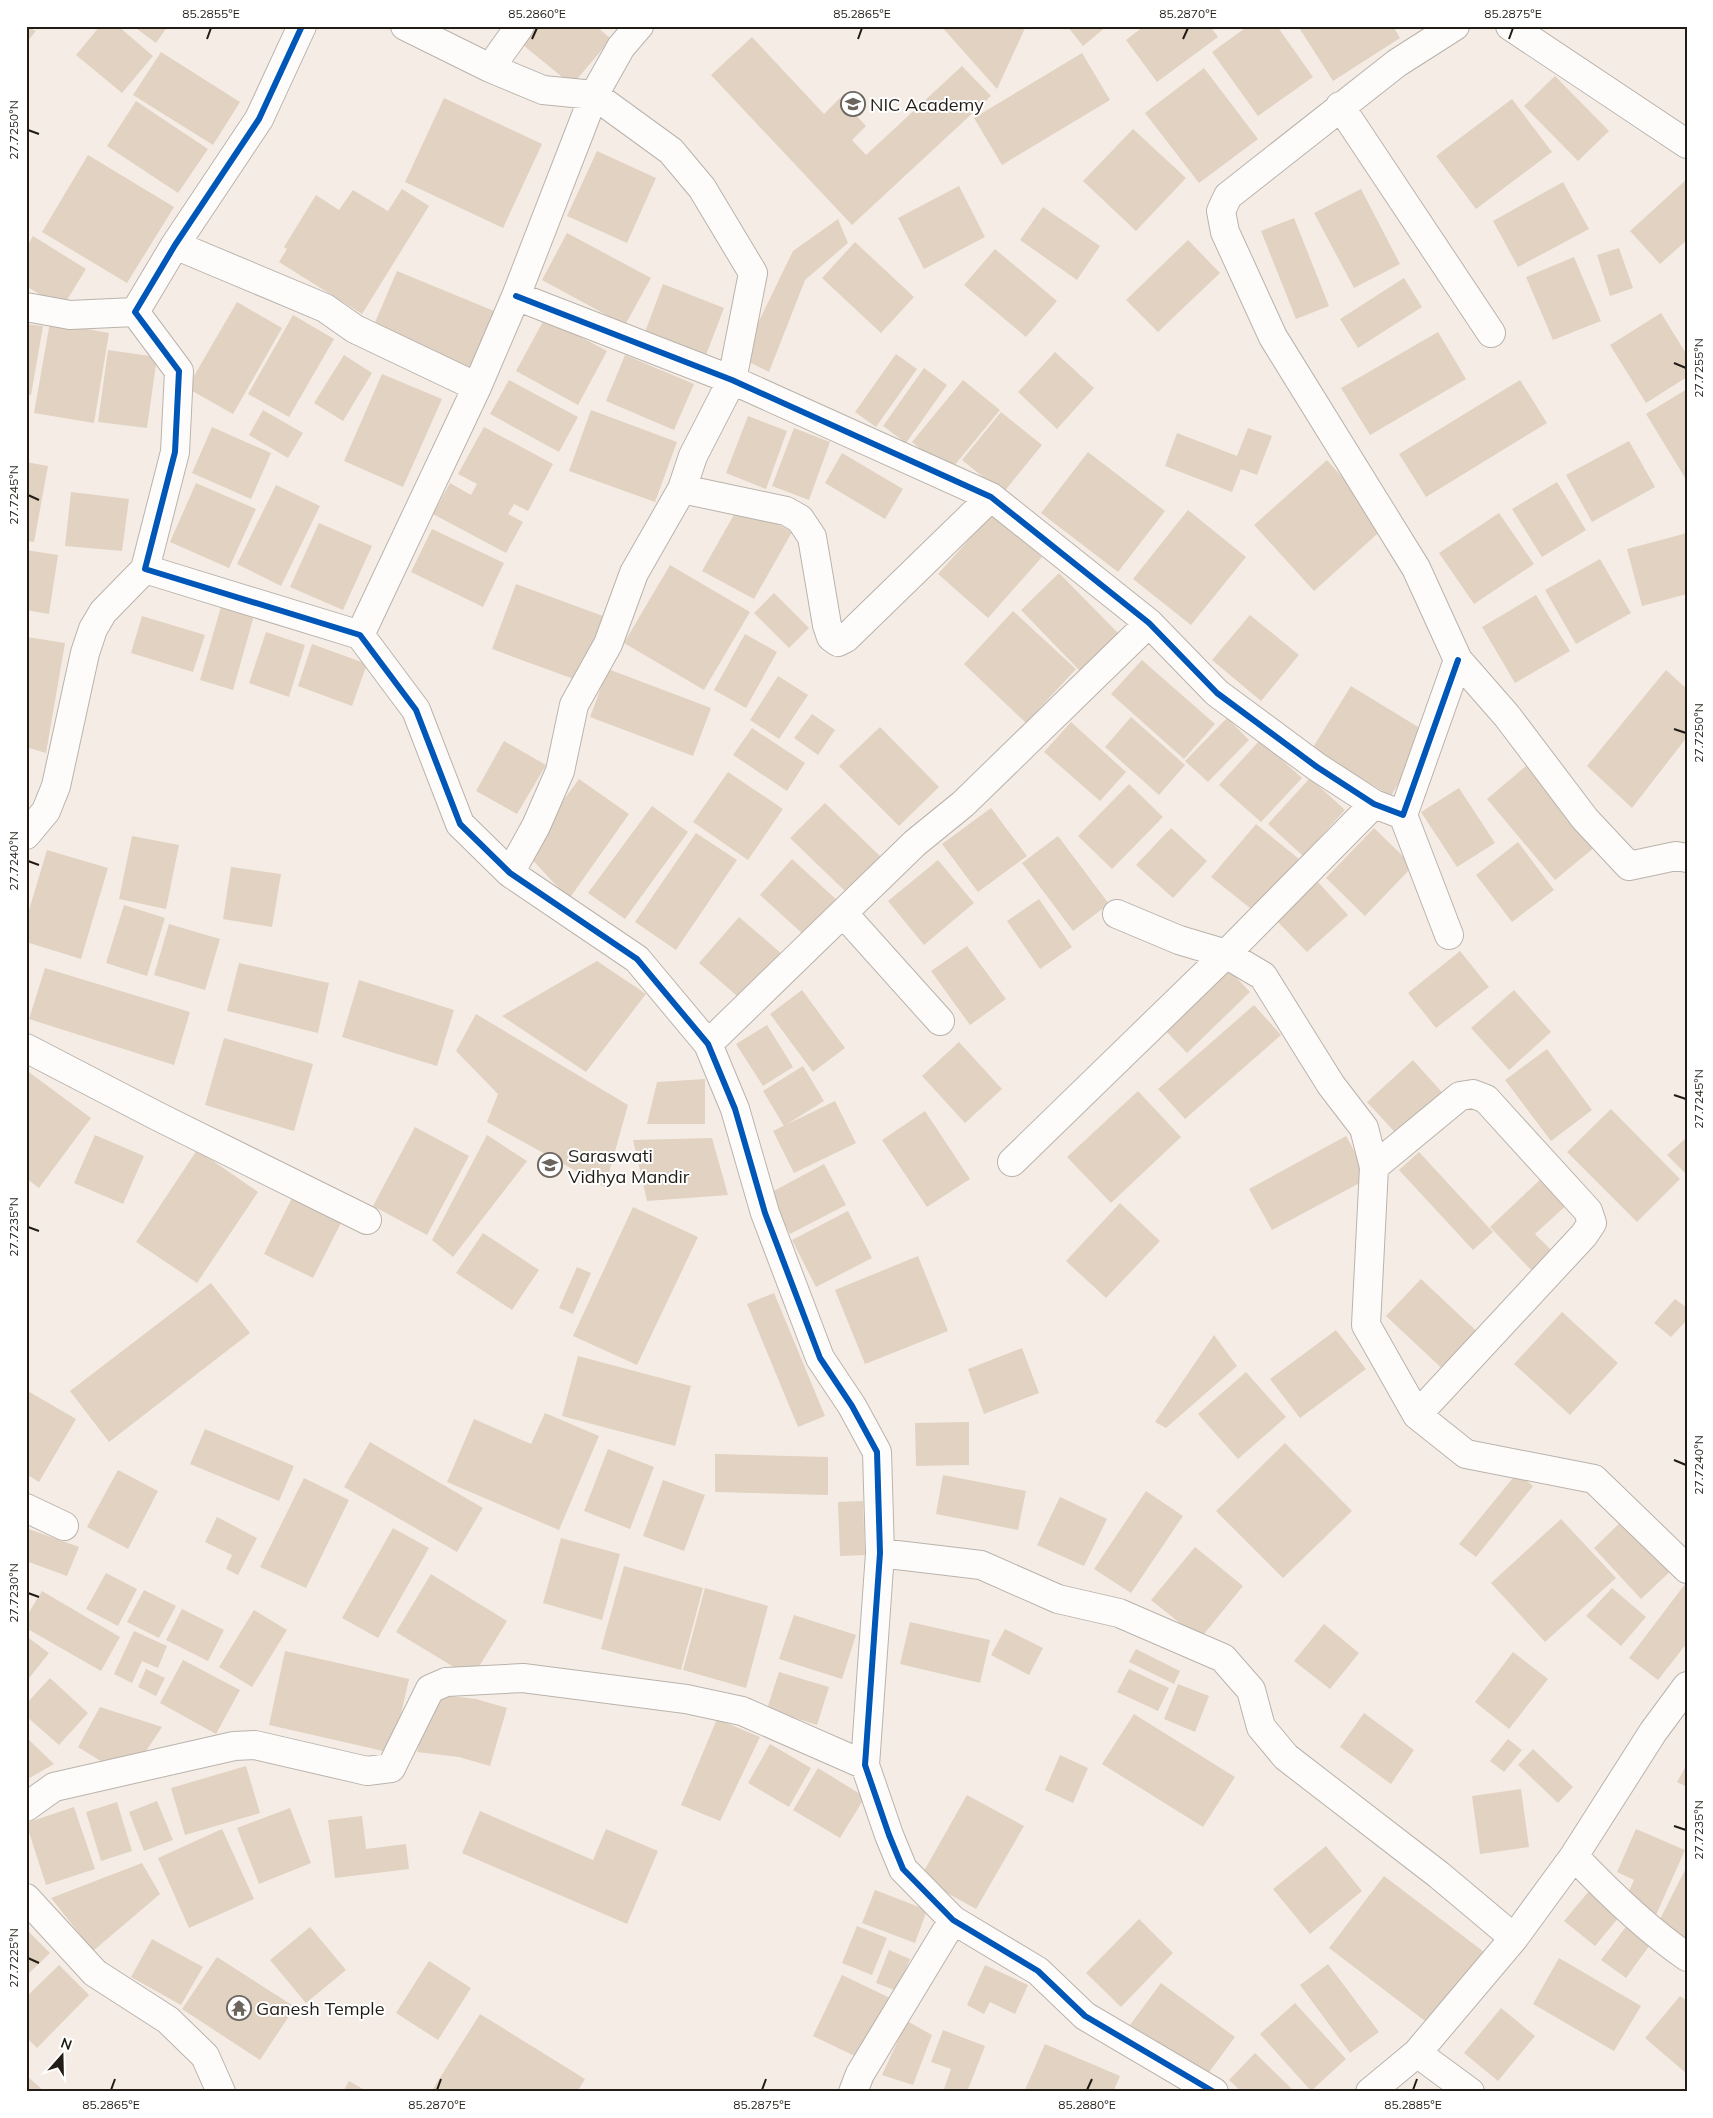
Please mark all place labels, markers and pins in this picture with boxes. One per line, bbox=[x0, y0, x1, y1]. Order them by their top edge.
school or university icon: NIC Academy bbox=[840, 91, 866, 117]
place label: NIC Academy bbox=[870, 93, 984, 116]
place label: Saraswati Vidhya Mandir bbox=[568, 1144, 690, 1188]
school or university icon: Saraswati Vidhya Mandir bbox=[537, 1152, 563, 1178]
temple icon: Ganesh Temple bbox=[226, 1995, 252, 2021]
place label: Ganesh Temple bbox=[256, 1997, 384, 2020]

